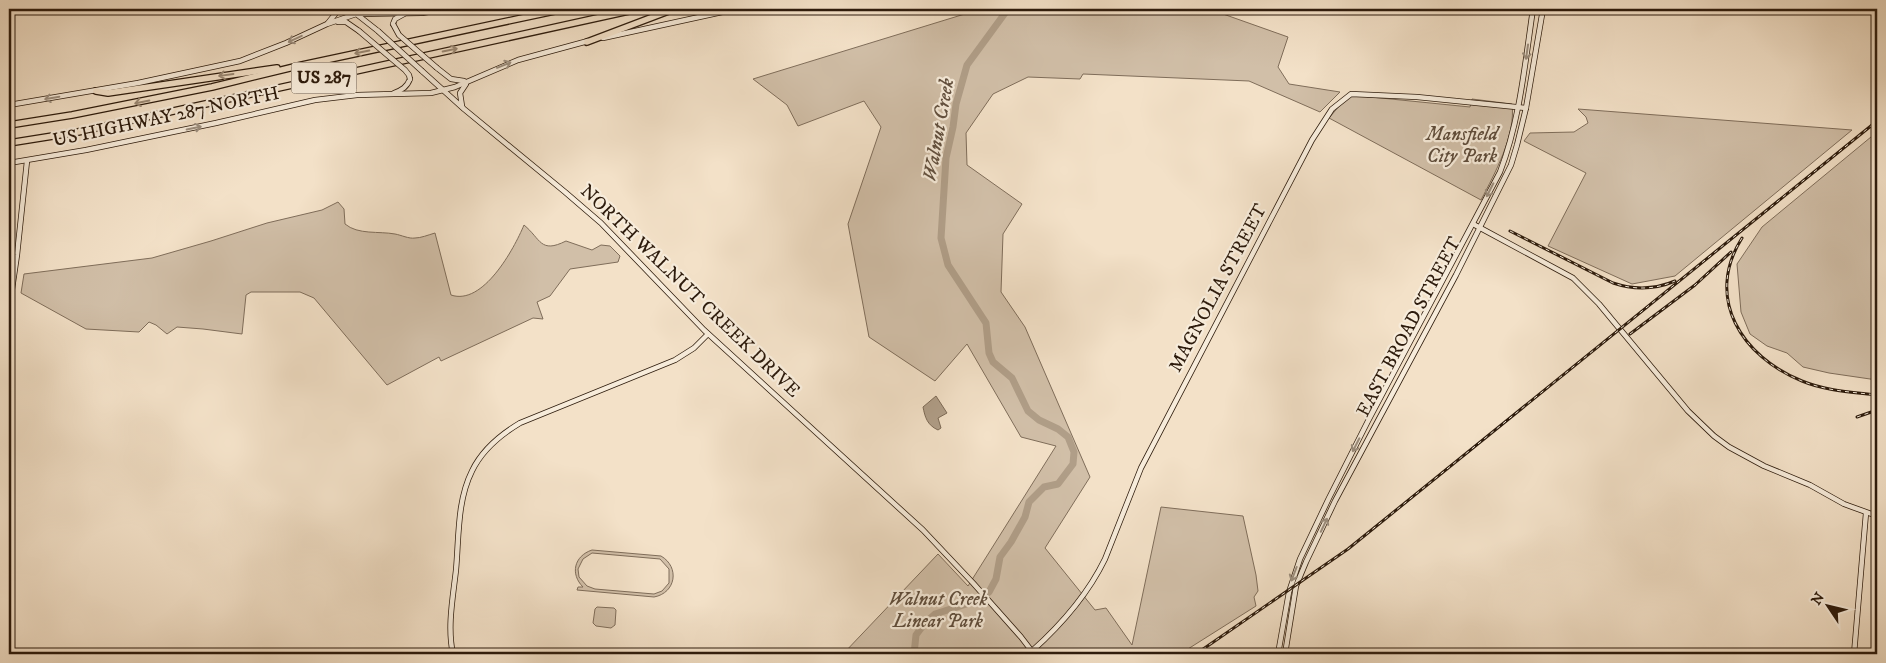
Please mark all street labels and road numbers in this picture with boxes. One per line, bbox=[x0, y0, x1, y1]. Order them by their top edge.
road number: US 287 bbox=[292, 62, 356, 94]
street label: US HIGHWAY 287 NORTH bbox=[51, 82, 281, 152]
street label: NORTH WALNUT CREEK DRIVE bbox=[575, 180, 805, 402]
street label: MAGNOLIA STREET bbox=[1164, 199, 1272, 376]
street label: EAST BROAD STREET bbox=[1352, 233, 1466, 421]

